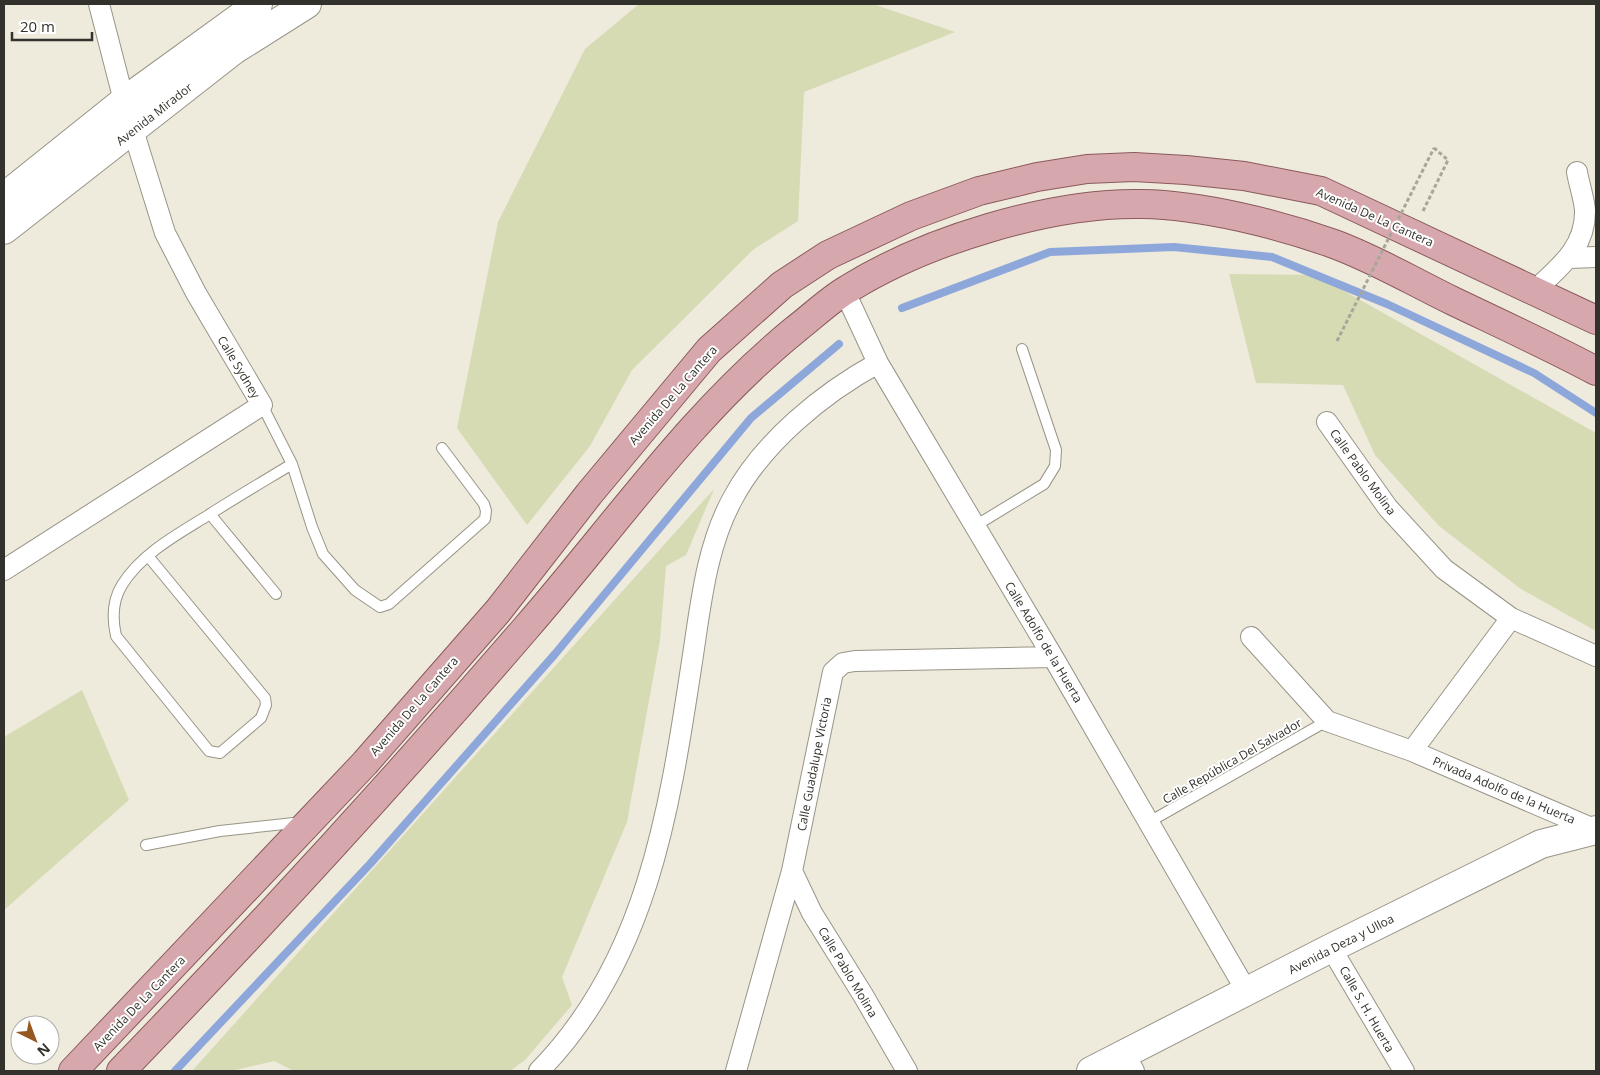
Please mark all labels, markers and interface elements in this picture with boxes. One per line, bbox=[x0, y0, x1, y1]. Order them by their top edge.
scale bar bbox=[12, 10, 92, 42]
text: 20 m bbox=[20, 16, 55, 36]
street label: Avenida Mirador bbox=[112, 79, 196, 149]
street label: Avenida De La Cantera bbox=[1314, 183, 1436, 251]
street label: Calle Sydney bbox=[214, 333, 265, 402]
street label: Avenida De La Cantera bbox=[625, 342, 721, 448]
street label: Calle Pablo Molina bbox=[1326, 425, 1400, 519]
street label: Calle Adolfo de la Huerta bbox=[1001, 578, 1087, 706]
street label: Avenida De La Cantera bbox=[366, 653, 462, 759]
street label: Calle Guadalupe Victoria bbox=[793, 695, 835, 833]
street label: Calle República Del Salvador bbox=[1159, 714, 1305, 808]
street label: Privada Adolfo de la Huerta bbox=[1430, 752, 1578, 828]
street label: Avenida Deza y Ulloa bbox=[1285, 910, 1397, 978]
street label: Calle Pablo Molina bbox=[814, 924, 882, 1020]
street label: Avenida De La Cantera bbox=[89, 952, 189, 1054]
street label: Calle S. H. Huerta bbox=[1335, 963, 1399, 1055]
north arrow bbox=[10, 1015, 60, 1065]
text: N bbox=[33, 1039, 55, 1061]

